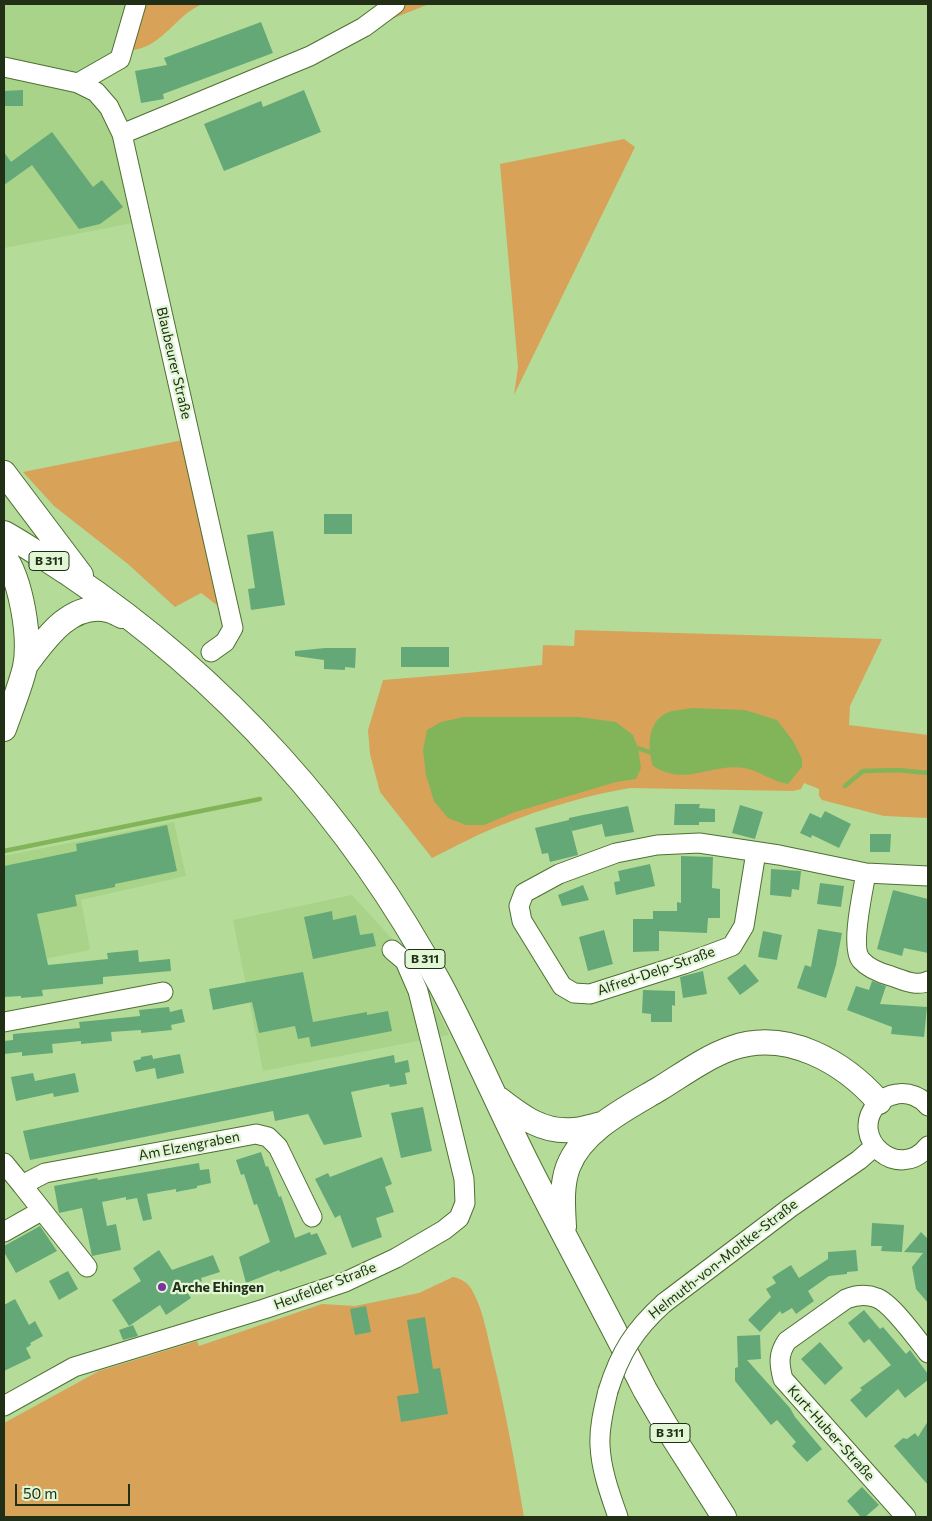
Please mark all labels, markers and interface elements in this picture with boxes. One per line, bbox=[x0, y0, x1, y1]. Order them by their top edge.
street label: Blaubeurer Straße bbox=[153, 305, 195, 421]
road number: B 311 bbox=[29, 552, 69, 570]
street label: Alfred-Delp-Straße bbox=[595, 943, 717, 999]
road number: B 311 bbox=[405, 950, 445, 969]
street label: Am Elzengraben bbox=[137, 1128, 241, 1164]
street label: Helmuth-von-Moltke-Straße bbox=[645, 1196, 801, 1322]
street label: Heufelder Straße bbox=[272, 1259, 378, 1313]
place label: Arche Ehingen bbox=[172, 1279, 264, 1295]
marker: Arche Ehingen bbox=[156, 1281, 168, 1293]
street label: Kurt-Huber-Straße bbox=[784, 1382, 878, 1484]
road number: B 311 bbox=[650, 1424, 690, 1442]
scale bar bbox=[18, 1474, 132, 1506]
text: 50 m bbox=[23, 1484, 57, 1502]

